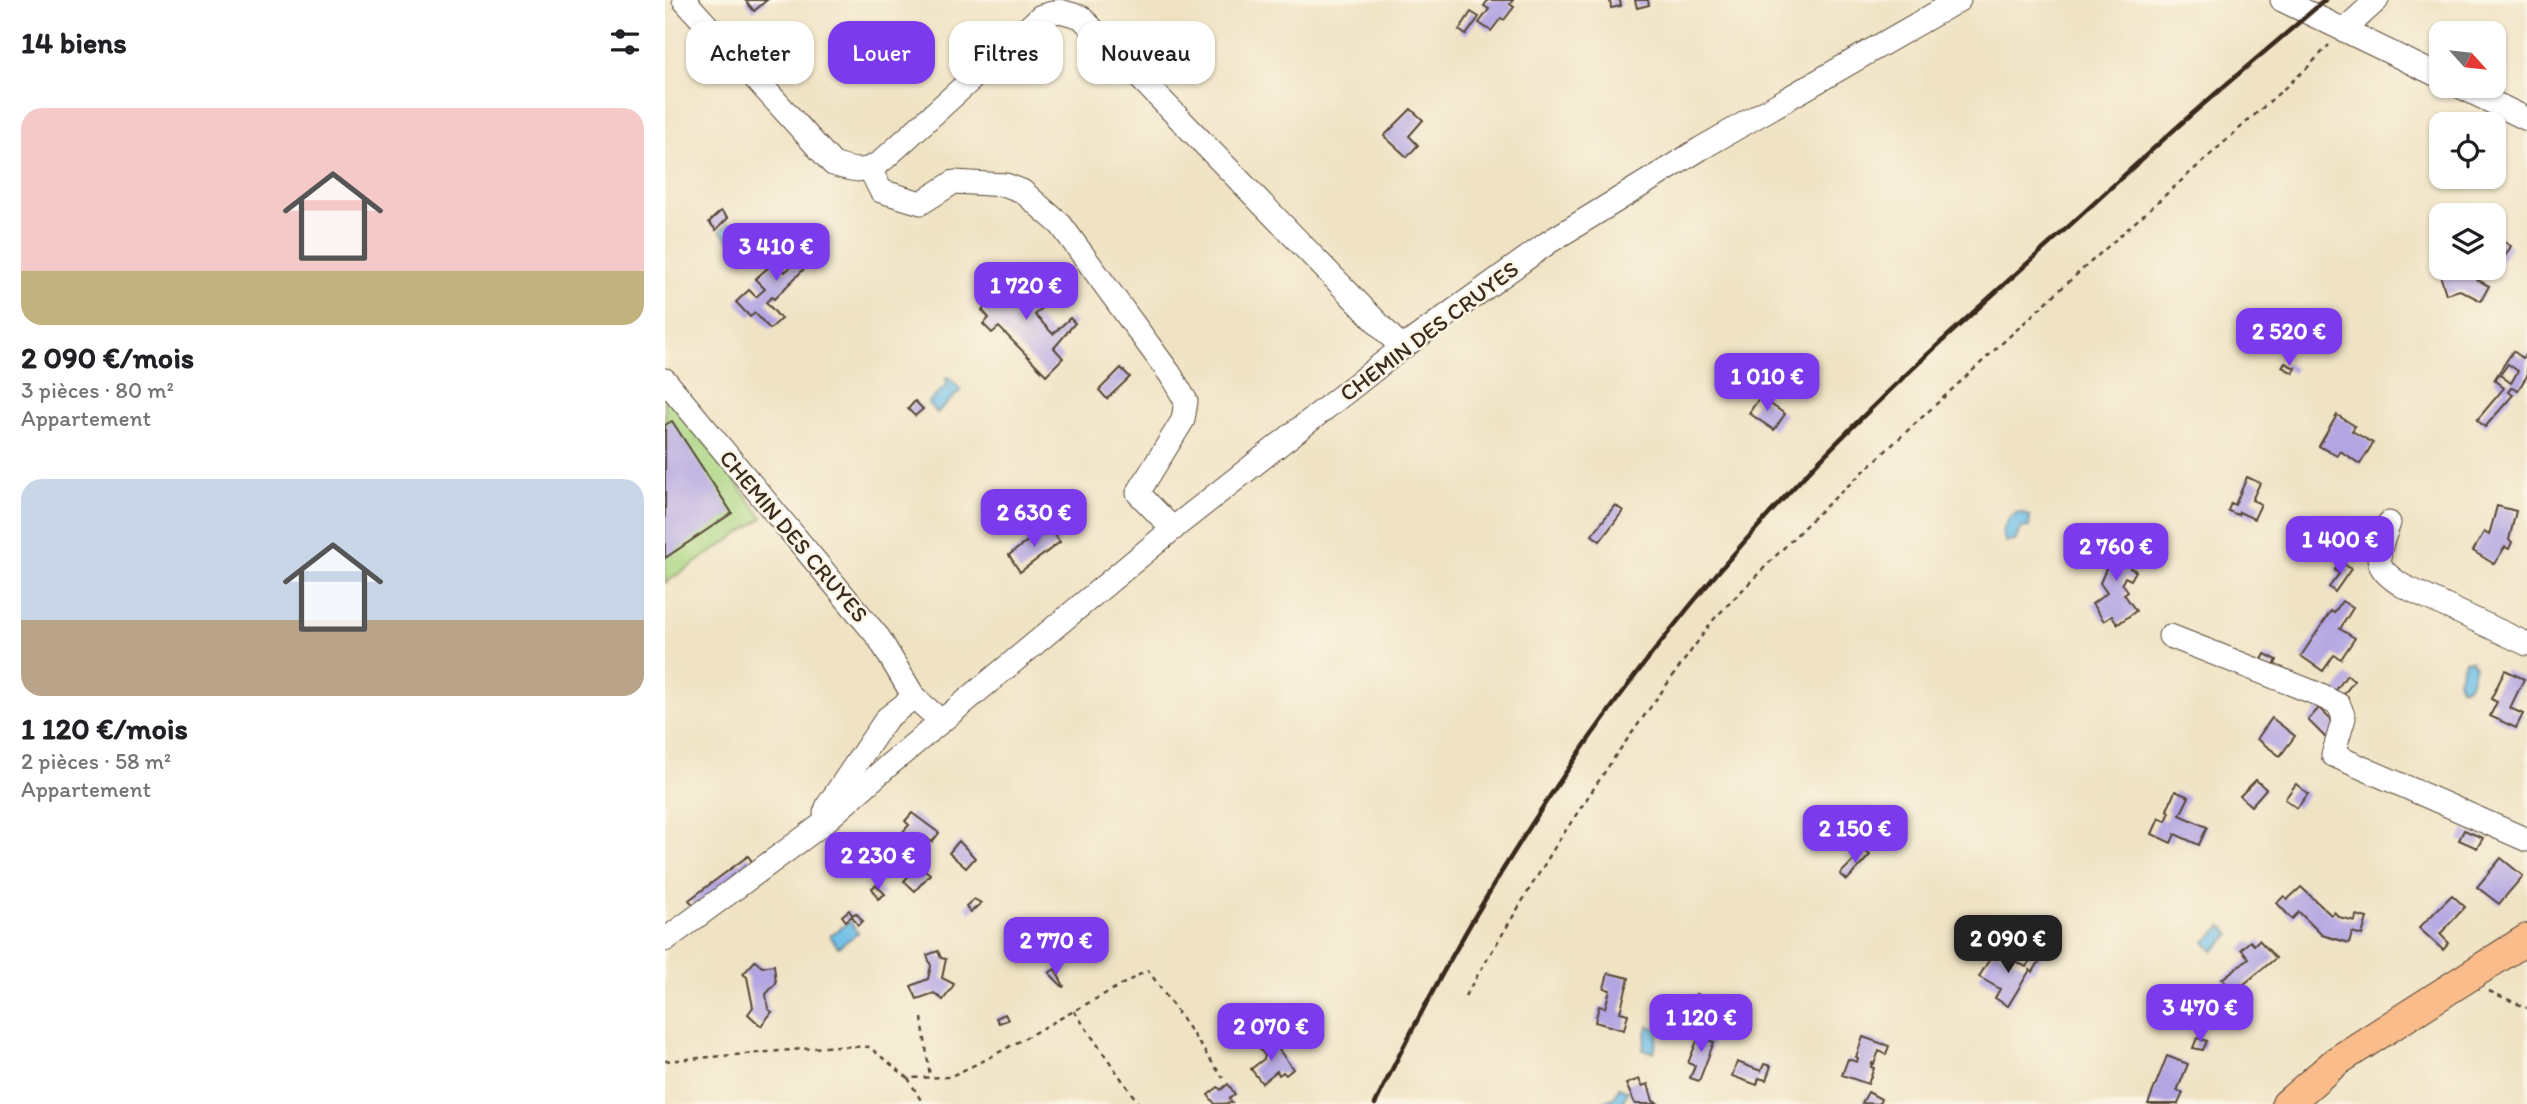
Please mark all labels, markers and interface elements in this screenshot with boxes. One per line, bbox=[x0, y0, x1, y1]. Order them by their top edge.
chip: Acheter bbox=[686, 21, 814, 84]
chip: Louer bbox=[828, 21, 935, 84]
chip: Filtres bbox=[949, 21, 1063, 84]
chip: Nouveau bbox=[1077, 21, 1215, 84]
north arrow bbox=[2429, 21, 2506, 98]
map controls bbox=[2429, 21, 2506, 280]
icon: filters bbox=[606, 23, 644, 61]
text: 14 biens bbox=[21, 24, 127, 61]
button: locate bbox=[2429, 112, 2506, 189]
icon: home bbox=[270, 153, 396, 279]
button: layers bbox=[2429, 203, 2506, 280]
pin: 3 410 € bbox=[711, 224, 841, 283]
text: 3 410 € bbox=[739, 232, 813, 260]
street label: CHEMIN DES CRUYES bbox=[1334, 255, 1524, 407]
pin: 1 720 € bbox=[961, 262, 1091, 322]
text: 1 720 € bbox=[990, 271, 1062, 299]
pin: 2 520 € bbox=[2224, 308, 2354, 368]
text: 2 520 € bbox=[2252, 317, 2326, 345]
text: 2 090 €/mois bbox=[21, 339, 194, 376]
pin: 1 010 € bbox=[1702, 354, 1832, 413]
text: 1 010 € bbox=[1730, 362, 1804, 390]
text: 3 pièces · 80 m² bbox=[21, 376, 174, 404]
text: Appartement bbox=[21, 404, 151, 432]
street label: CHEMIN DES CRUYES bbox=[714, 444, 874, 628]
pin: 2 630 € bbox=[969, 490, 1099, 549]
text: 2 630 € bbox=[997, 498, 1071, 526]
pin: 1 400 € bbox=[2275, 516, 2405, 576]
icon: home bbox=[270, 524, 396, 650]
pin: 2 760 € bbox=[2051, 524, 2181, 583]
text: 1 400 € bbox=[2302, 525, 2378, 553]
text: 2 760 € bbox=[2079, 532, 2153, 560]
text: 1 120 €/mois bbox=[21, 710, 188, 747]
text: 2 pièces · 58 m² bbox=[21, 747, 171, 775]
text: Appartement bbox=[21, 775, 151, 803]
pin: 2 150 € bbox=[1790, 806, 1920, 865]
text: 2 150 € bbox=[1819, 814, 1891, 842]
pin: 2 230 € bbox=[813, 832, 943, 892]
text: 2 230 € bbox=[841, 841, 915, 869]
pin: 2 090 € bbox=[1943, 916, 2073, 975]
pin: 2 770 € bbox=[991, 918, 1121, 977]
text: 2 090 € bbox=[1970, 924, 2046, 952]
text: 2 770 € bbox=[1020, 926, 1092, 954]
pin: 3 470 € bbox=[2135, 984, 2265, 1044]
text: 3 470 € bbox=[2162, 993, 2238, 1021]
pin: 1 120 € bbox=[1636, 995, 1766, 1054]
text: 1 120 € bbox=[1665, 1003, 1737, 1031]
pin: 2 070 € bbox=[1206, 1004, 1336, 1063]
text: 2 070 € bbox=[1233, 1012, 1309, 1040]

